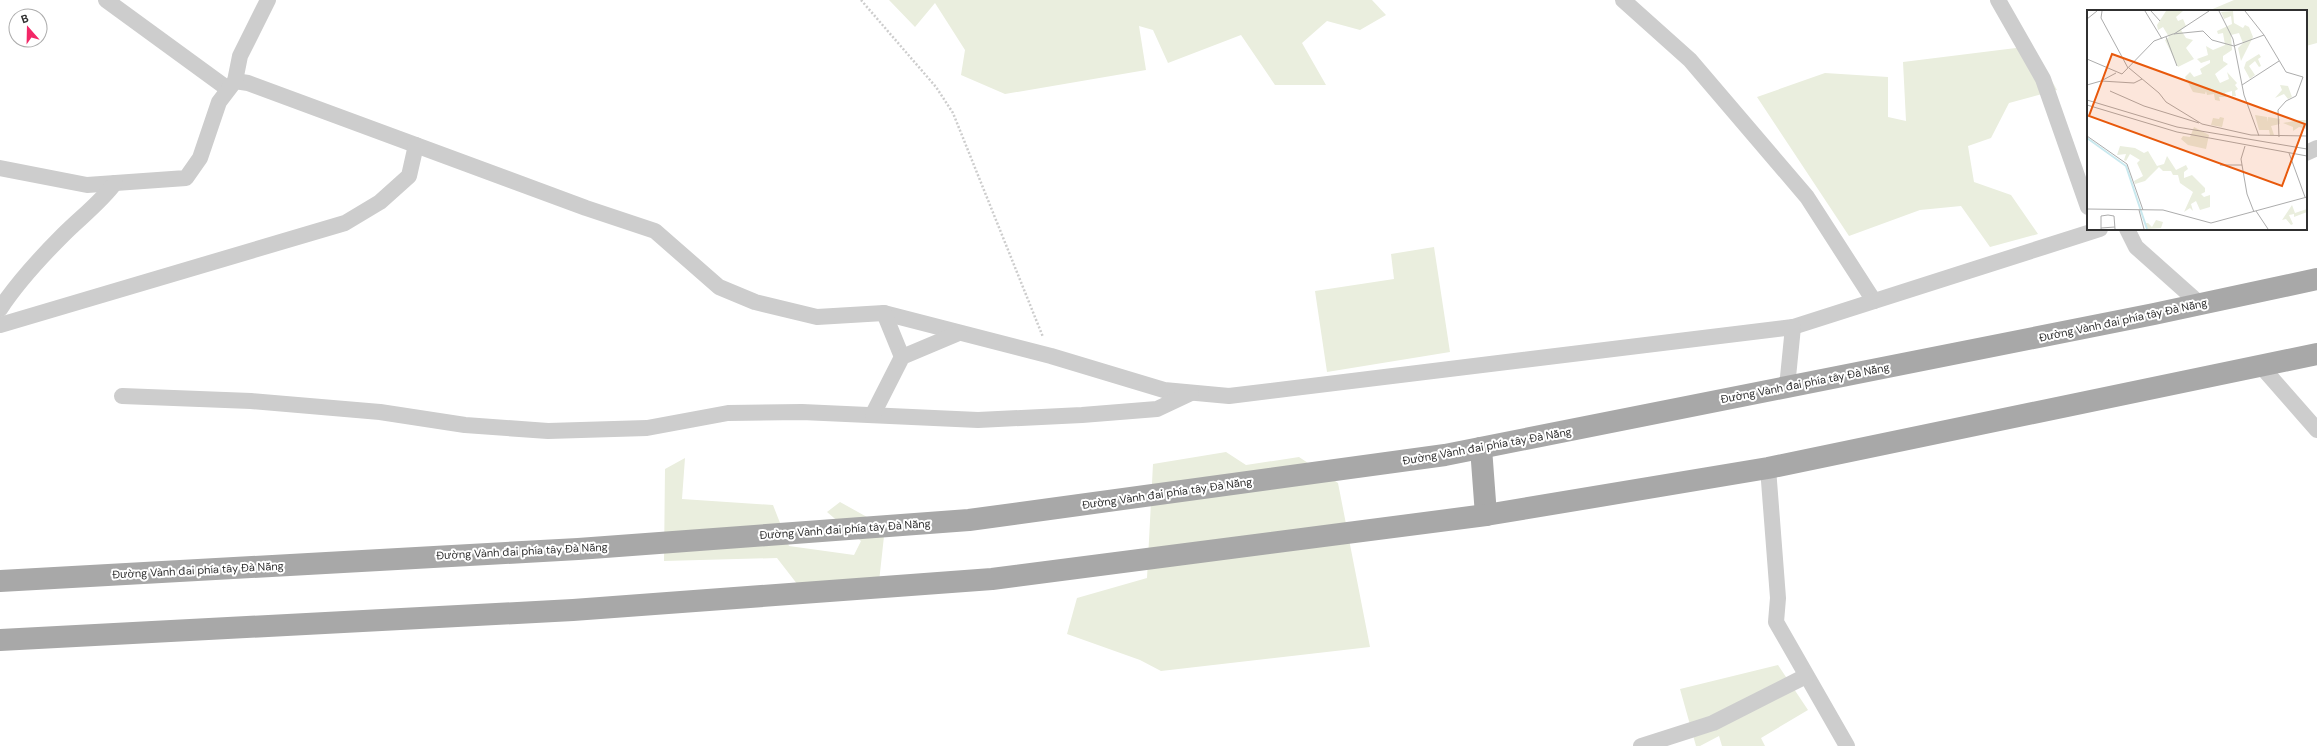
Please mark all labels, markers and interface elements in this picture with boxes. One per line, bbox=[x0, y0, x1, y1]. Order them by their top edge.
north arrow bbox=[8, 8, 48, 48]
inset map bbox=[2087, 10, 2307, 230]
text: B bbox=[19, 11, 30, 26]
street label: Đường Vành đai phía tây Đà Nẵng bbox=[2038, 295, 2208, 345]
street label: Đường Vành đai phía tây Đà Nẵng bbox=[1719, 360, 1891, 406]
street label: Đường Vành đai phía tây Đà Nẵng bbox=[1401, 424, 1573, 468]
street label: Đường Vành đai phía tây Đà Nẵng bbox=[1081, 474, 1253, 512]
street label: Đường Vành đai phía tây Đà Nẵng bbox=[759, 516, 931, 542]
street label: Đường Vành đai phía tây Đà Nẵng bbox=[436, 540, 608, 562]
street label: Đường Vành đai phía tây Đà Nẵng bbox=[112, 559, 284, 581]

